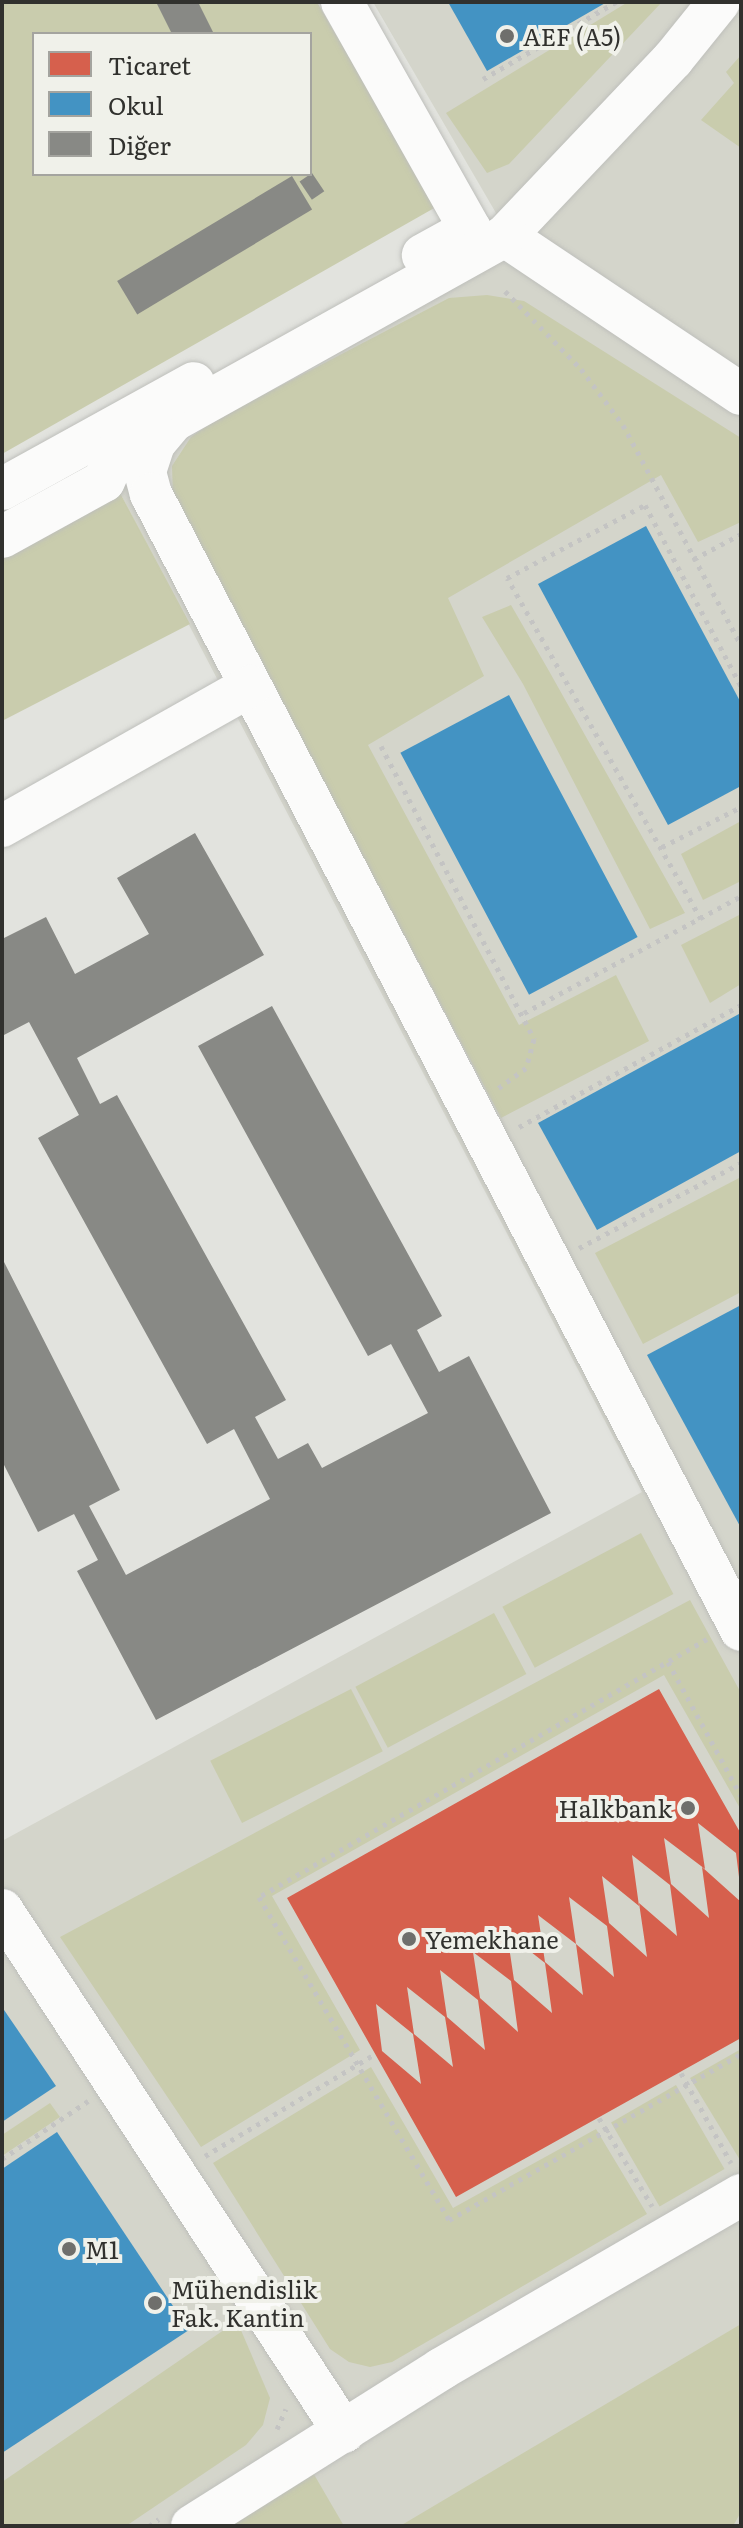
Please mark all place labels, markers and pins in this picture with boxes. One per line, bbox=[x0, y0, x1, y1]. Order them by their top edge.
place label: AEF (A5) bbox=[523, 22, 621, 50]
marker: AEF (A5) bbox=[498, 27, 516, 45]
place label: Halkbank bbox=[559, 1794, 672, 1822]
marker: Halkbank bbox=[679, 1799, 697, 1817]
place label: Yemekhane bbox=[425, 1925, 559, 1953]
marker: Yemekhane bbox=[400, 1930, 418, 1948]
place label: M1 bbox=[85, 2235, 119, 2263]
marker: M1 bbox=[60, 2240, 78, 2258]
place label: Mühendislik Fak. Kantin bbox=[171, 2275, 317, 2331]
marker: Mühendislik Fak. Kantin bbox=[146, 2294, 164, 2312]

